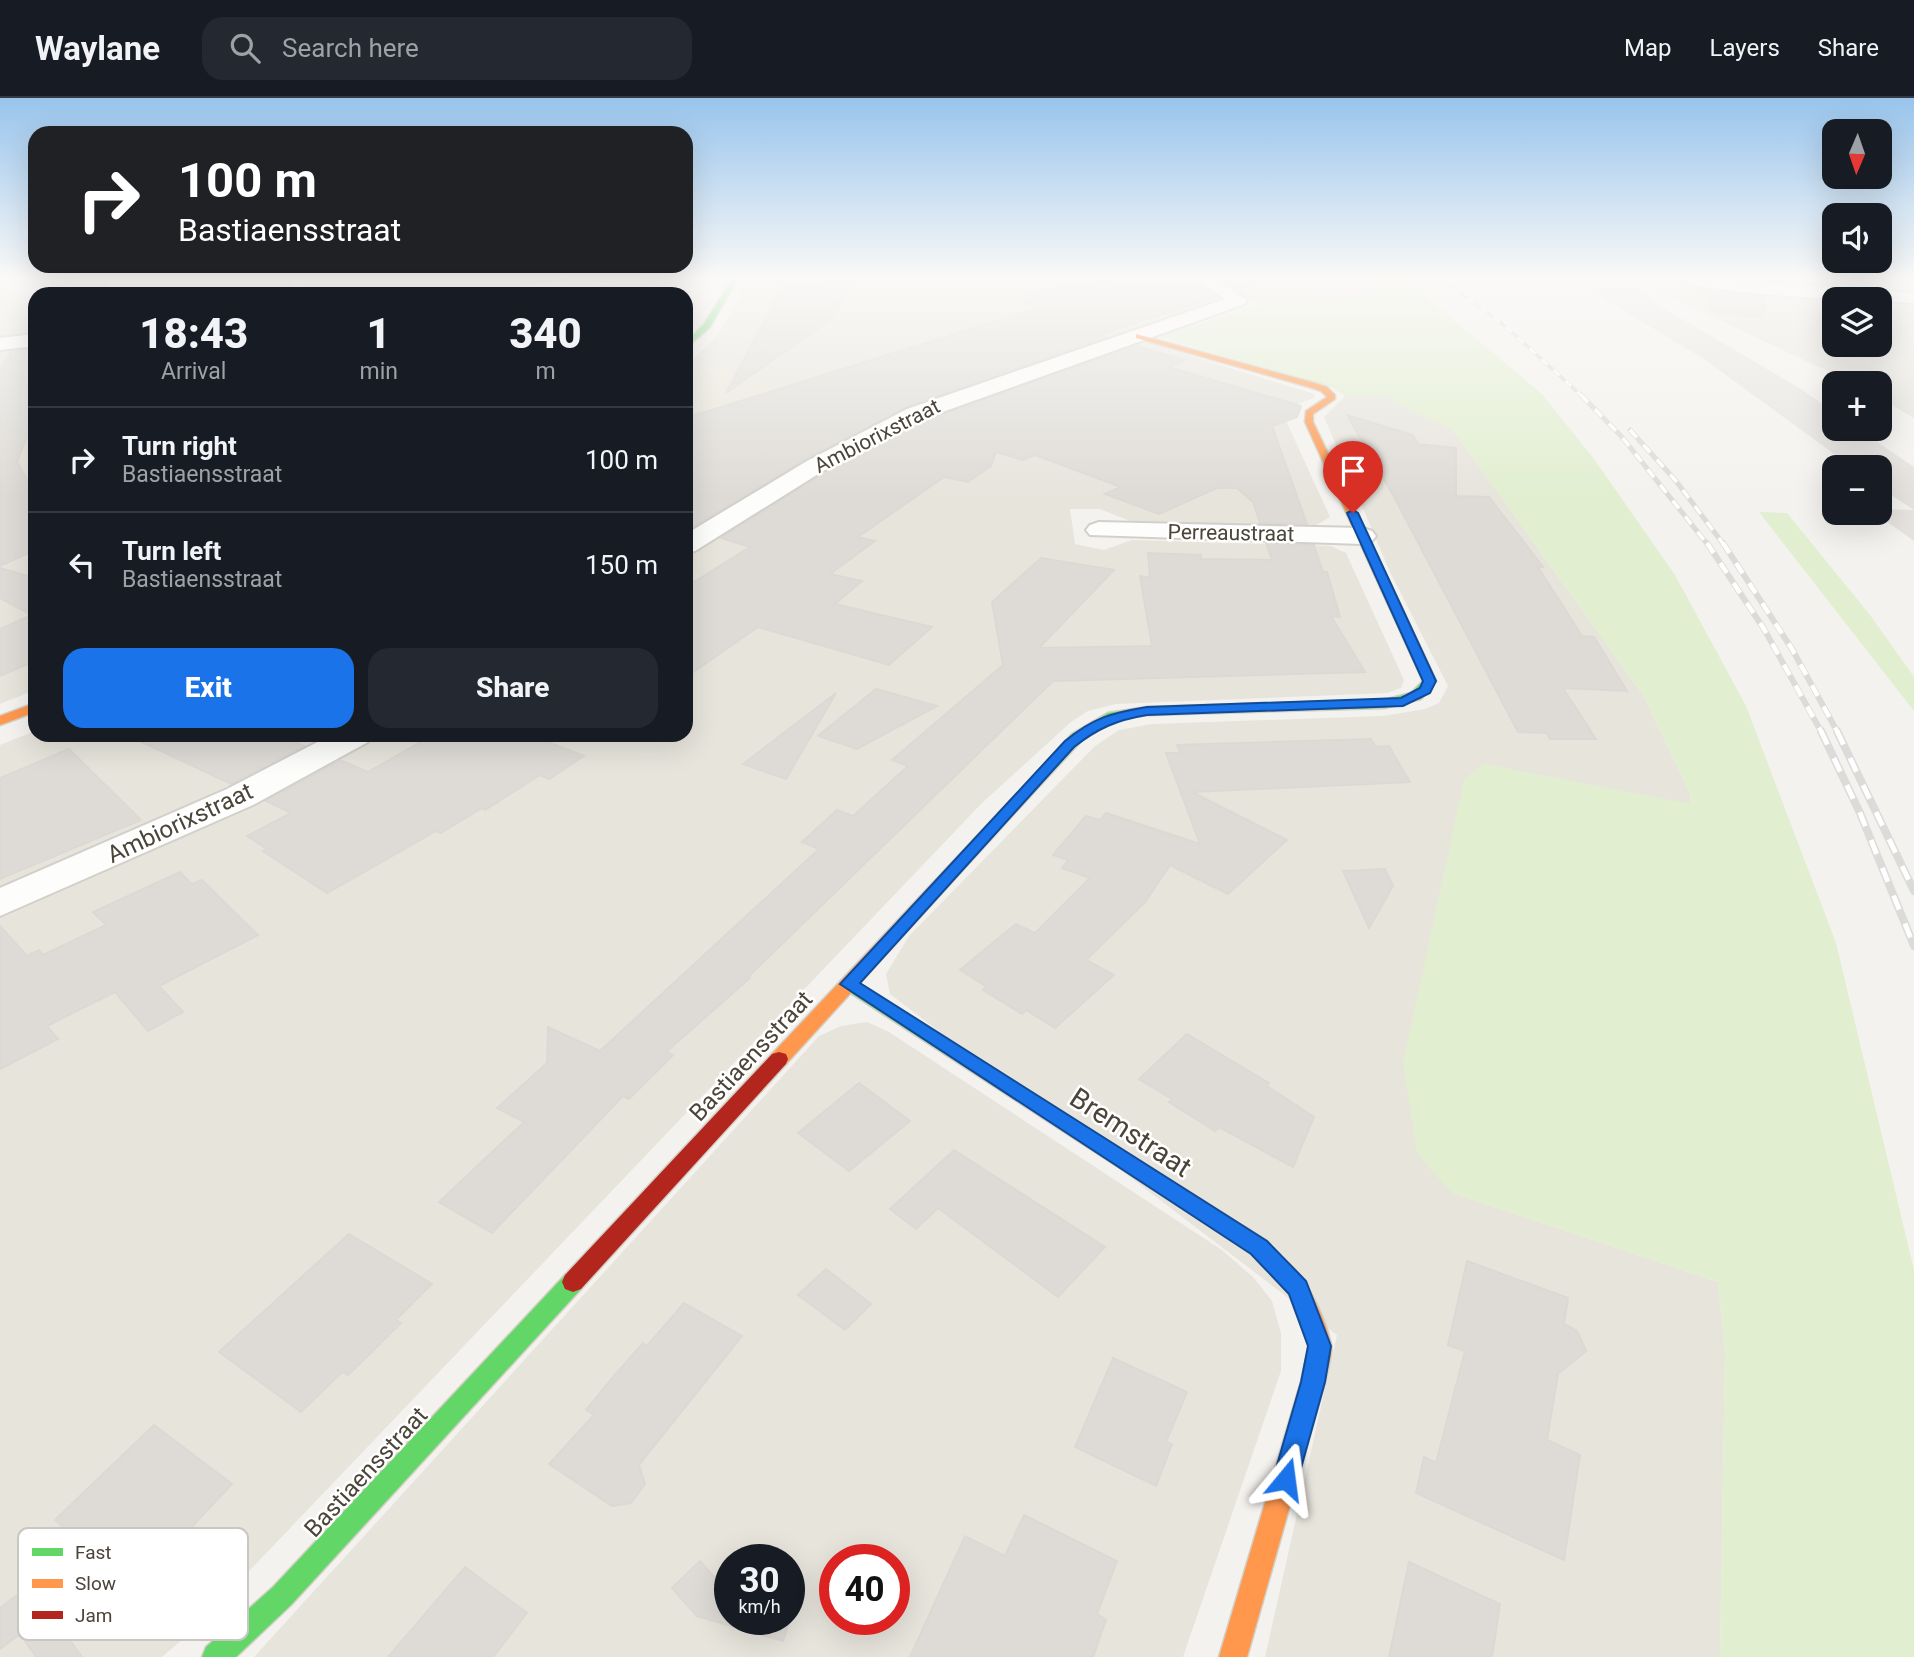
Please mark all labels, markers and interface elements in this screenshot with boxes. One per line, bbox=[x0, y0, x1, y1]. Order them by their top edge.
search box bbox=[202, 17, 692, 80]
text: Waylane bbox=[35, 29, 160, 68]
icon: search bbox=[226, 29, 264, 67]
text: Search here bbox=[282, 33, 419, 63]
text: Map bbox=[1624, 34, 1672, 62]
text: Layers bbox=[1710, 34, 1780, 62]
text: Share bbox=[1818, 34, 1879, 62]
north arrow bbox=[1822, 119, 1892, 189]
map controls bbox=[1822, 119, 1892, 525]
text: 100 m bbox=[178, 152, 317, 209]
icon: right bbox=[63, 154, 154, 245]
button: sound bbox=[1822, 203, 1892, 273]
text: Bastiaensstraat bbox=[178, 211, 401, 249]
button: layers bbox=[1822, 287, 1892, 357]
text: 18:43 bbox=[139, 309, 248, 358]
text: 1 bbox=[367, 309, 391, 358]
text: 340 bbox=[509, 309, 582, 358]
text: Arrival bbox=[161, 358, 226, 385]
text: min bbox=[359, 358, 398, 385]
text: m bbox=[535, 358, 556, 385]
button: + bbox=[1822, 371, 1892, 441]
street label: Ambiorixstraat bbox=[810, 394, 944, 478]
text: Turn right bbox=[122, 431, 237, 461]
icon: right bbox=[63, 441, 101, 479]
pin bbox=[1323, 441, 1383, 513]
text: 100 m bbox=[585, 445, 658, 475]
icon: arrive bbox=[1334, 452, 1372, 490]
button: − bbox=[1822, 455, 1892, 525]
text: Bastiaensstraat bbox=[122, 461, 282, 488]
street label: Perreaustraat bbox=[1168, 520, 1295, 546]
text: Turn left bbox=[122, 536, 221, 566]
icon: left bbox=[63, 546, 101, 584]
text: 150 m bbox=[585, 550, 658, 580]
text: Bastiaensstraat bbox=[122, 566, 282, 593]
button: Exit bbox=[63, 648, 354, 728]
button: Share bbox=[368, 648, 658, 728]
street label: Ambiorixstraat bbox=[103, 777, 257, 869]
street label: Bastiaensstraat bbox=[684, 985, 818, 1127]
street label: Bremstraat bbox=[1064, 1081, 1198, 1184]
street label: Bastiaensstraat bbox=[299, 1401, 433, 1543]
position arrow bbox=[1249, 1442, 1323, 1516]
legend bbox=[18, 1528, 248, 1640]
text: Fast bbox=[75, 1541, 112, 1564]
speed limit sign: 40 bbox=[819, 1544, 910, 1635]
text: 30 bbox=[739, 1560, 780, 1601]
text: Slow bbox=[75, 1572, 116, 1595]
text: km/h bbox=[738, 1596, 781, 1617]
text: Jam bbox=[75, 1604, 112, 1627]

